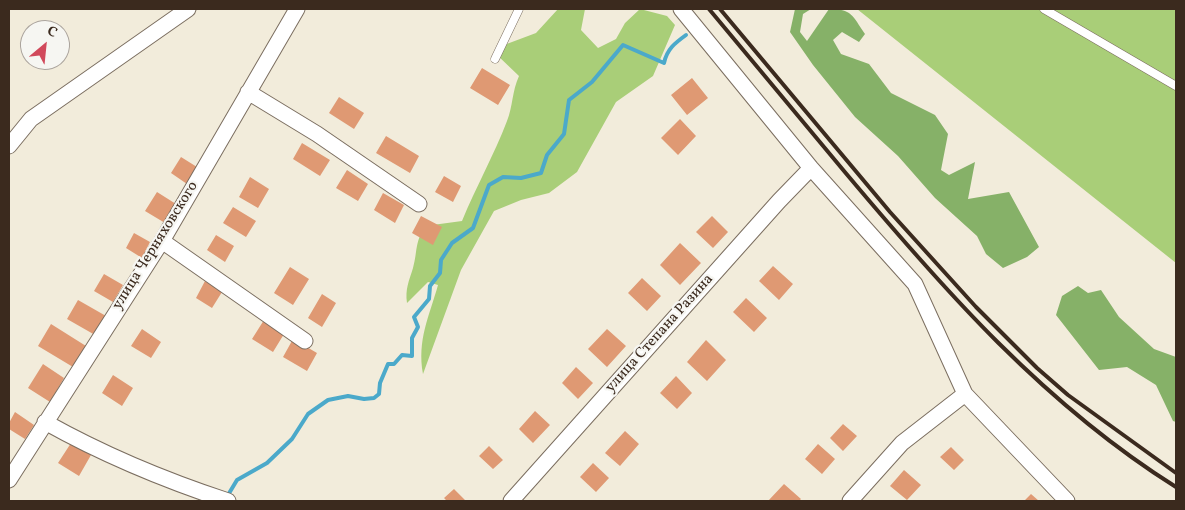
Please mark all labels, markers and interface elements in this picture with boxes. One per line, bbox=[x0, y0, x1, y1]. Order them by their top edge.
north arrow bbox=[20, 20, 70, 70]
text: С bbox=[43, 22, 60, 43]
street label: улица Черняховского bbox=[109, 179, 203, 313]
street label: улица Степана Разина bbox=[602, 271, 718, 397]

